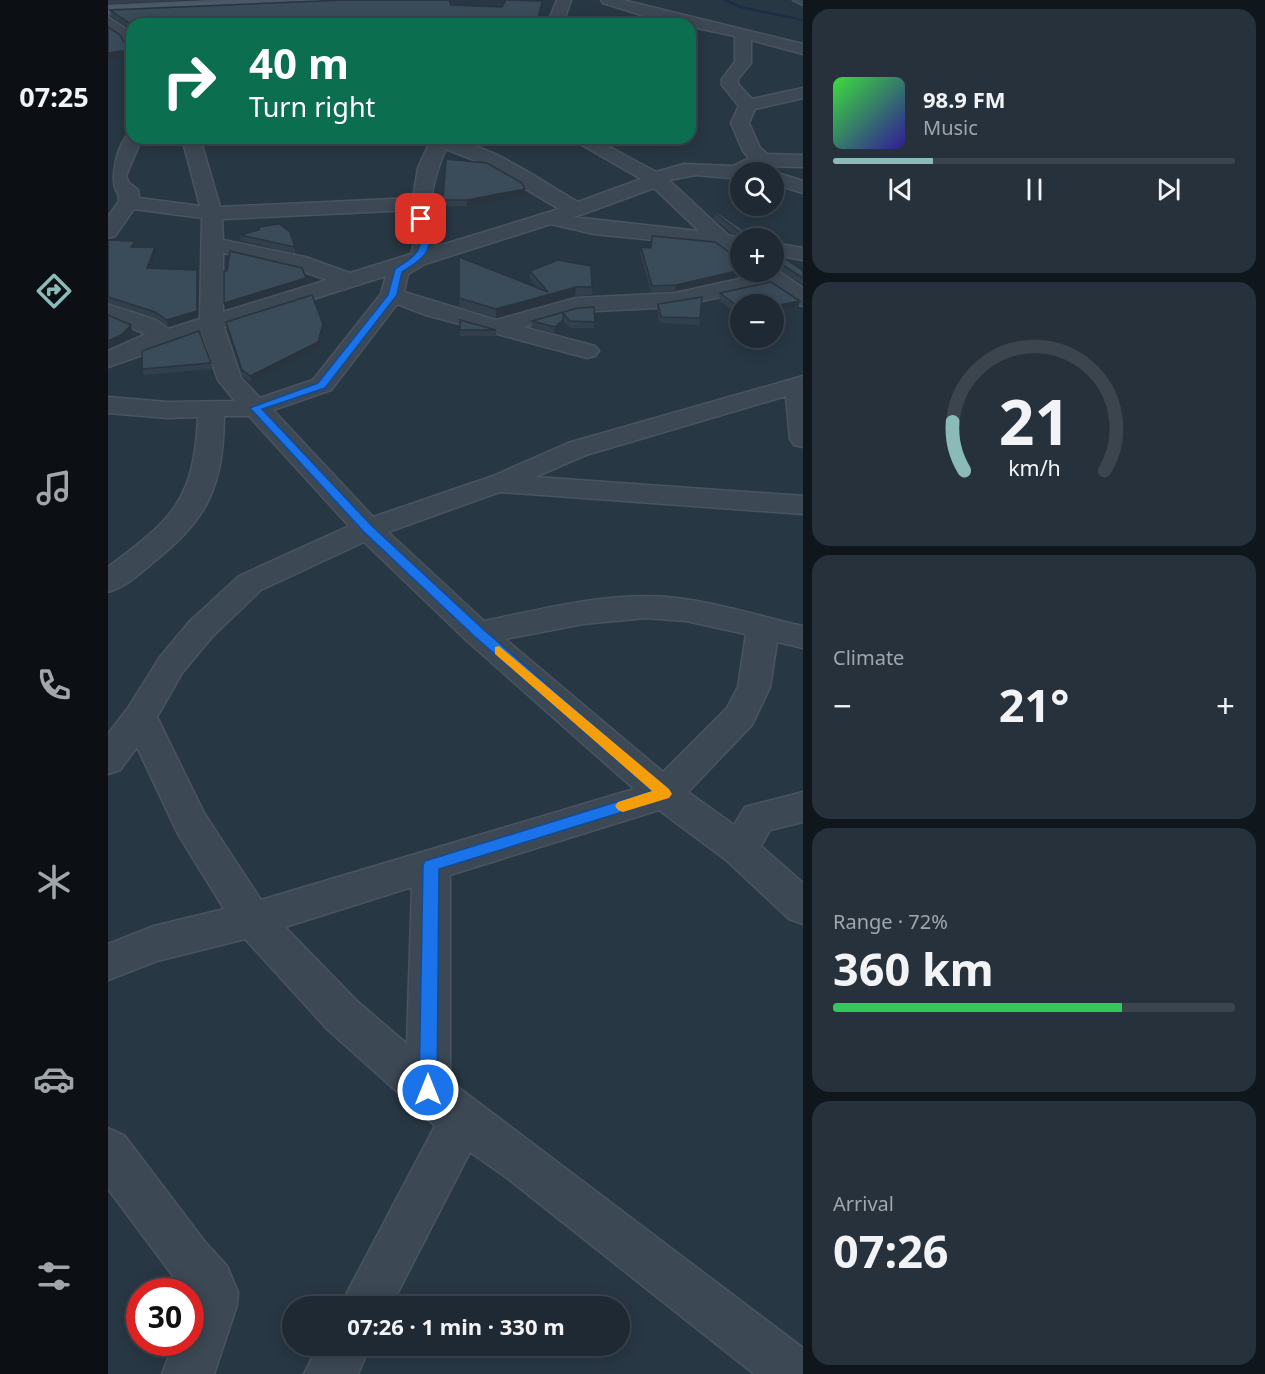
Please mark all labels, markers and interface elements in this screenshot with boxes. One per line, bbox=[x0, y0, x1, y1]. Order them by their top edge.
text: 40 m bbox=[249, 34, 349, 91]
icon: right bbox=[150, 42, 228, 120]
text: 07:25 bbox=[19, 78, 89, 115]
text: 98.9 FM bbox=[923, 84, 1005, 114]
text: Turn right bbox=[249, 88, 375, 125]
text: Music bbox=[923, 114, 978, 141]
map controls bbox=[730, 162, 784, 348]
button: search bbox=[730, 162, 784, 216]
icon: previous bbox=[884, 173, 917, 206]
icon: pause bbox=[1018, 173, 1051, 206]
icon: next bbox=[1152, 173, 1185, 206]
pin bbox=[395, 193, 446, 244]
icon: arrive bbox=[404, 202, 437, 235]
button: + bbox=[730, 228, 784, 282]
icon: directions bbox=[33, 270, 75, 312]
button: − bbox=[730, 294, 784, 348]
text: 21 bbox=[998, 378, 1070, 463]
text: km/h bbox=[1008, 453, 1060, 482]
icon: music bbox=[33, 467, 75, 509]
text: Climate bbox=[833, 644, 904, 671]
icon: phone bbox=[33, 664, 75, 706]
text: 21° bbox=[999, 674, 1069, 735]
text: − bbox=[833, 683, 852, 728]
text: + bbox=[1216, 683, 1235, 728]
icon: climate bbox=[33, 861, 75, 903]
text: Range · 72% bbox=[833, 908, 948, 935]
text: 360 km bbox=[833, 938, 994, 999]
icon: car bbox=[33, 1058, 75, 1100]
position arrow bbox=[396, 1058, 460, 1122]
text: Arrival bbox=[833, 1190, 894, 1217]
text: 07:26 bbox=[833, 1220, 949, 1281]
icon: filters bbox=[33, 1255, 75, 1297]
speed limit sign: 30 bbox=[126, 1278, 204, 1356]
text: 07:26 · 1 min · 330 m bbox=[347, 1311, 565, 1341]

